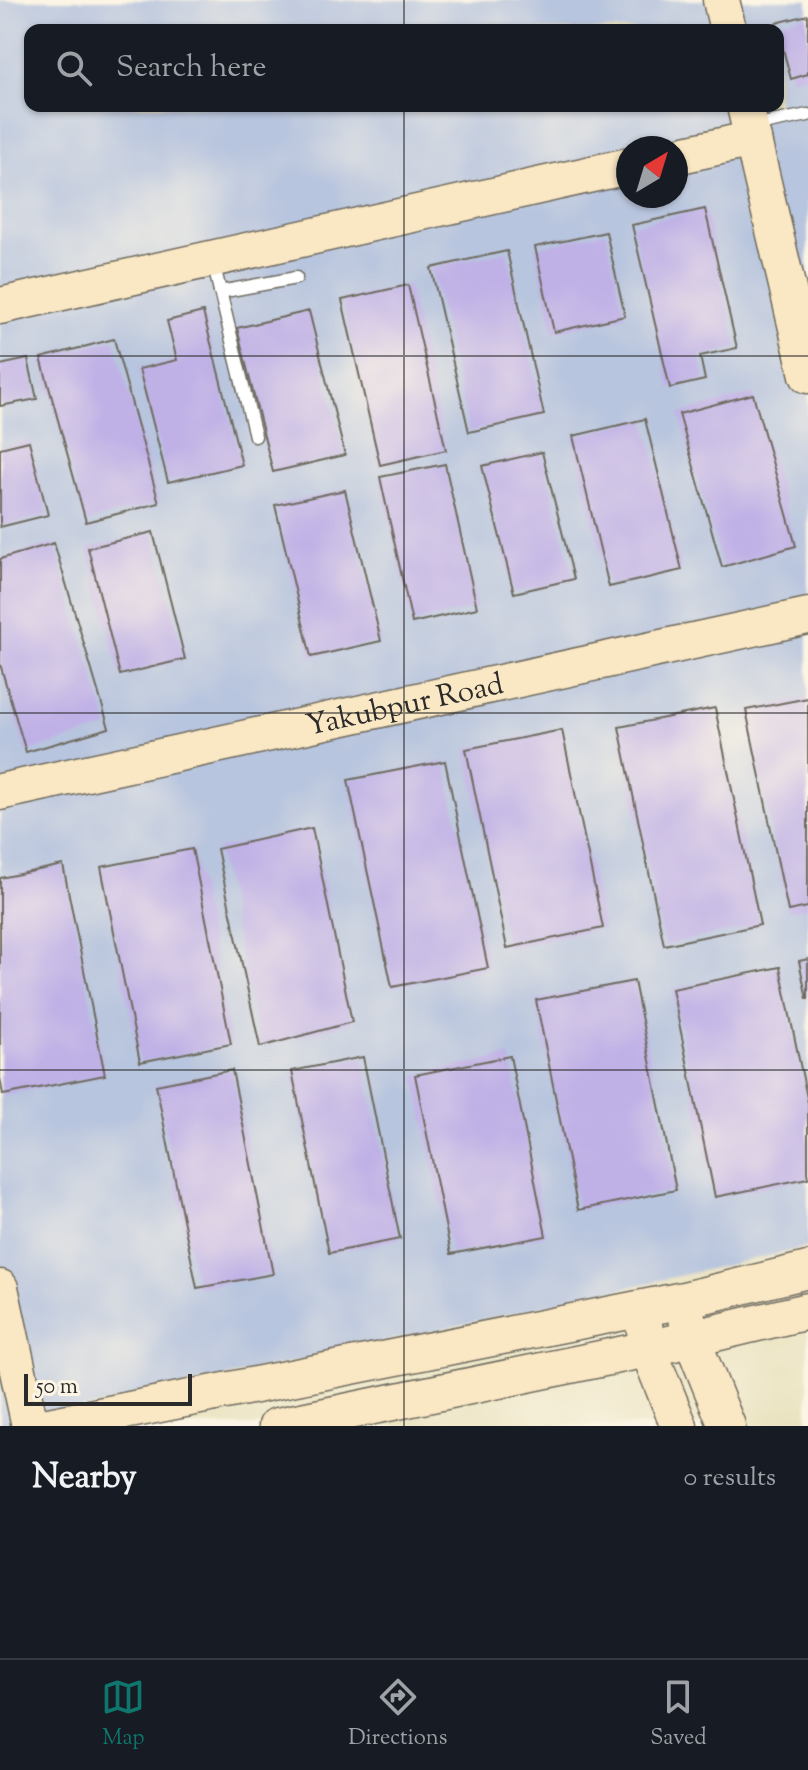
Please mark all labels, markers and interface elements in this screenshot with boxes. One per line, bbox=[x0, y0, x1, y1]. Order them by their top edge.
search box bbox=[24, 24, 784, 112]
icon: search bbox=[52, 46, 96, 90]
text: Search here bbox=[116, 47, 266, 90]
north arrow bbox=[616, 136, 688, 208]
street label: Yakubpur Road bbox=[302, 664, 508, 749]
scale bar bbox=[24, 1370, 192, 1406]
text: 50 m bbox=[36, 1372, 78, 1404]
text: Nearby bbox=[32, 1454, 137, 1503]
text: 0 results bbox=[684, 1460, 776, 1497]
tab: Map bbox=[101, 1675, 145, 1755]
tab: Directions bbox=[348, 1675, 447, 1755]
tab: Saved bbox=[650, 1675, 707, 1755]

